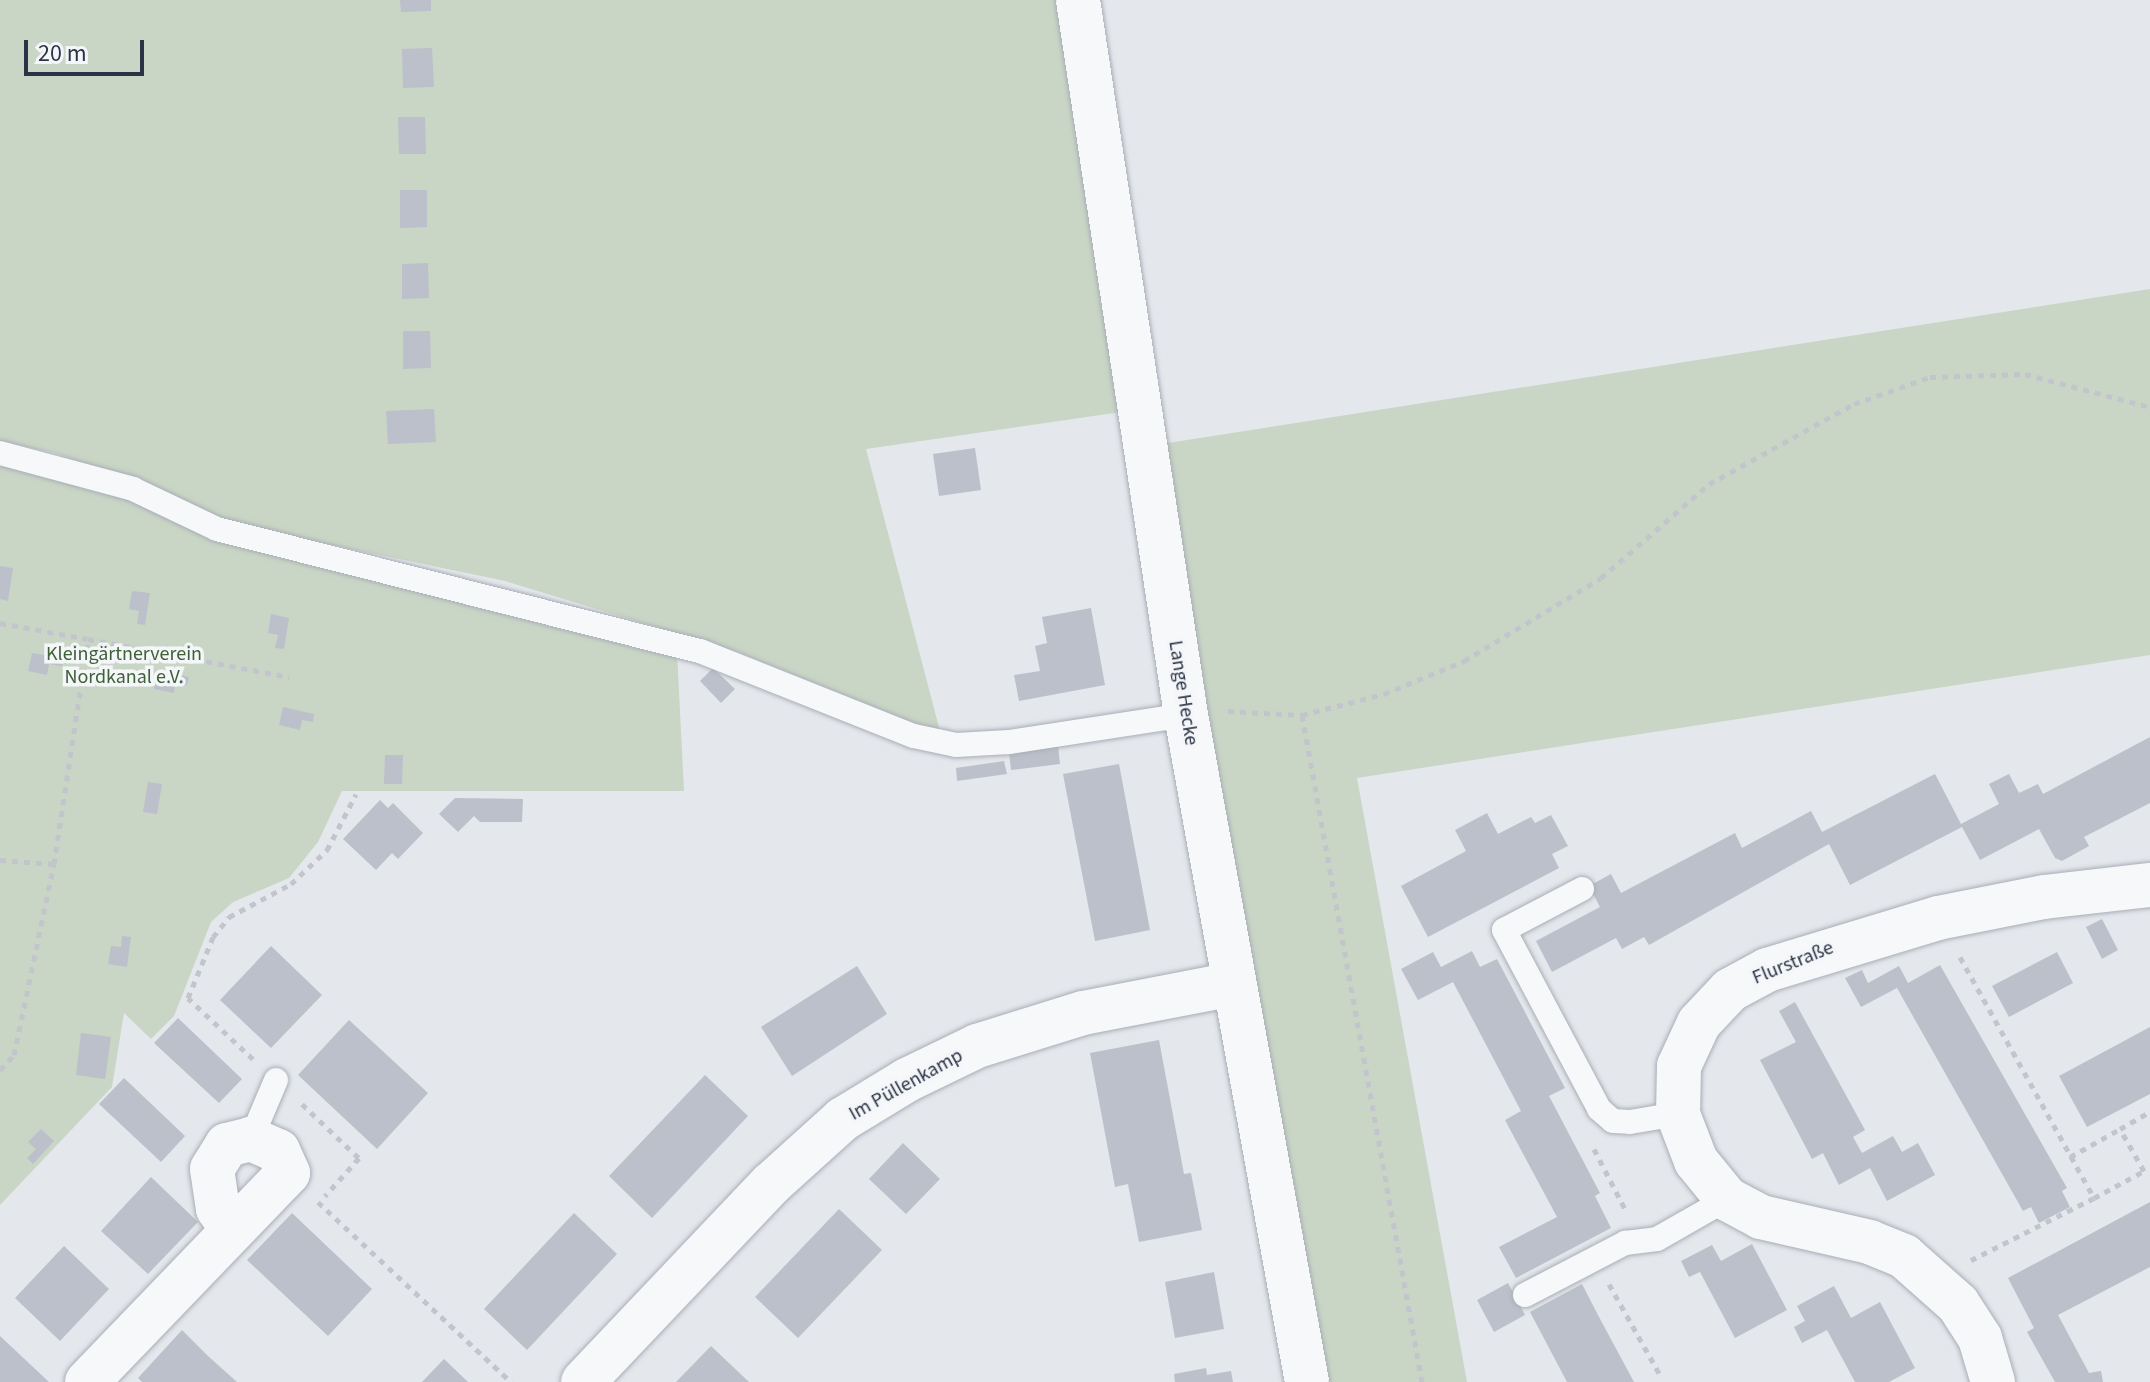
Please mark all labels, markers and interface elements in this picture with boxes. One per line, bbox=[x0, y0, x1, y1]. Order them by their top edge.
scale bar bbox=[28, 24, 148, 74]
text: 20 m bbox=[38, 36, 87, 71]
street label: Lange Hecke bbox=[1163, 639, 1203, 747]
park label: Kleingärtnerverein Nordkanal e.V. bbox=[46, 642, 202, 689]
street label: Flurstraße bbox=[1749, 936, 1837, 990]
street label: Im Püllenkamp bbox=[845, 1044, 967, 1126]

